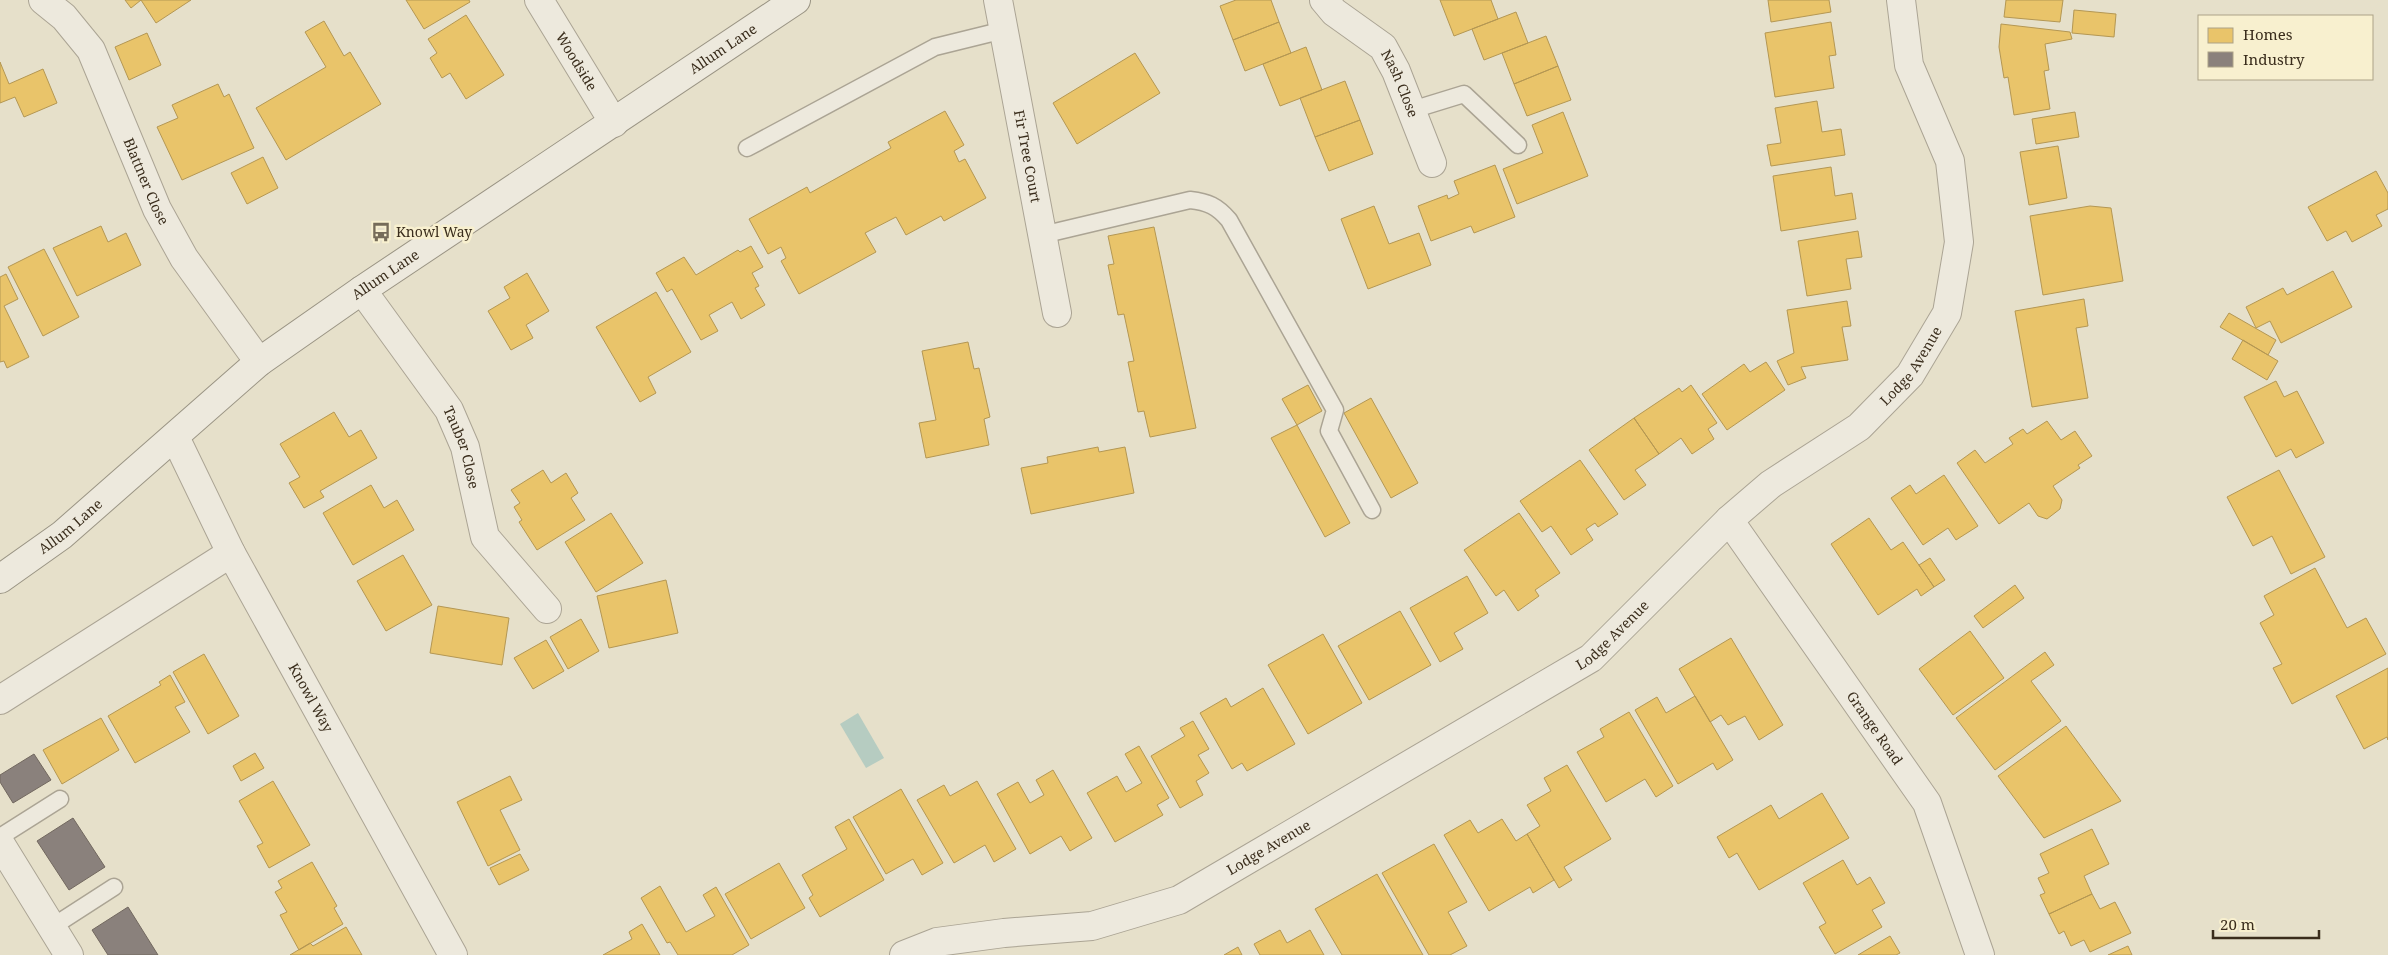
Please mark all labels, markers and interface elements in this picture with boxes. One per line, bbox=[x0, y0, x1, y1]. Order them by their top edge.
legend bbox=[2198, 15, 2373, 80]
street label: Allum Lane bbox=[685, 19, 760, 78]
text: Homes bbox=[2243, 24, 2293, 44]
street label: Woodside bbox=[552, 28, 602, 94]
street label: Nash Close bbox=[1377, 46, 1423, 120]
text: Industry bbox=[2243, 49, 2305, 69]
street label: Fir Tree Court bbox=[1010, 108, 1046, 204]
street label: Blattner Close bbox=[119, 135, 174, 228]
bus stop icon: Knowl Way bbox=[370, 221, 392, 243]
place label: Knowl Way bbox=[396, 222, 472, 241]
street label: Allum Lane bbox=[348, 245, 423, 303]
street label: Lodge Avenue bbox=[1875, 323, 1946, 409]
street label: Tauber Close bbox=[439, 403, 484, 490]
street label: Allum Lane bbox=[34, 494, 106, 558]
street label: Lodge Avenue bbox=[1572, 596, 1653, 674]
street label: Knowl Way bbox=[285, 659, 338, 735]
street label: Grange Road bbox=[1843, 687, 1908, 769]
street label: Lodge Avenue bbox=[1223, 815, 1314, 879]
scale bar bbox=[2213, 908, 2319, 940]
text: 20 m bbox=[2220, 914, 2255, 934]

